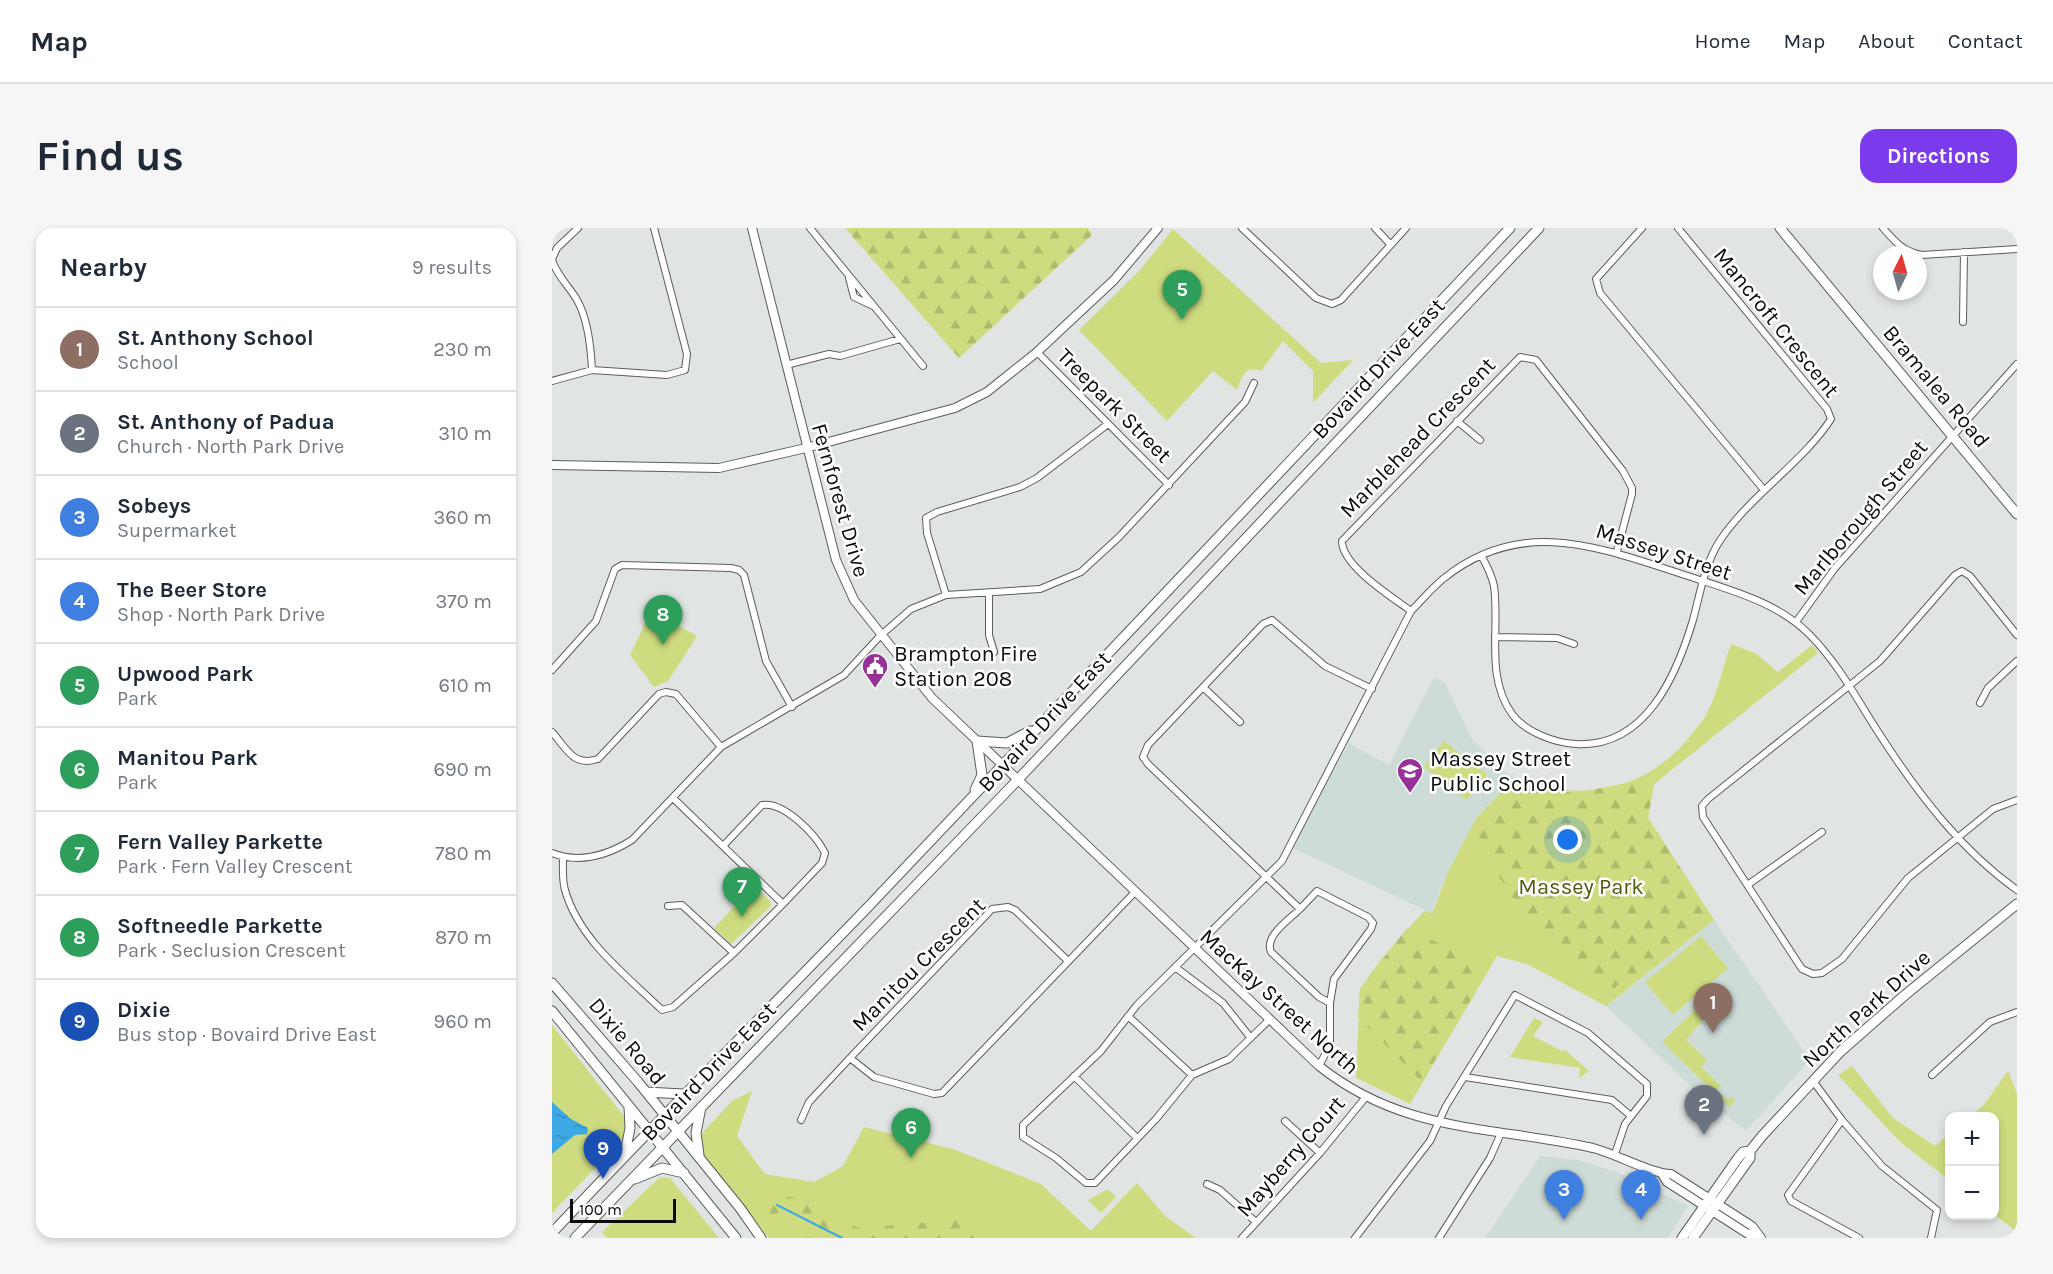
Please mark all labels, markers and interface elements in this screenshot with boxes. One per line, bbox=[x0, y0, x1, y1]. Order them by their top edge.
text: Map bbox=[30, 25, 88, 58]
text: Home bbox=[1695, 29, 1751, 53]
text: Map bbox=[1784, 29, 1825, 53]
text: About bbox=[1858, 29, 1915, 53]
text: Contact bbox=[1948, 29, 2023, 53]
button: Directions bbox=[1860, 129, 2017, 183]
text: Find us bbox=[36, 131, 184, 181]
street label: Mancroft Crescent bbox=[1708, 243, 1845, 403]
north arrow bbox=[1873, 246, 1927, 300]
text: Nearby bbox=[60, 252, 147, 283]
text: 9 results bbox=[412, 256, 492, 279]
pin: 5 bbox=[1162, 270, 1202, 320]
street label: Bovaird Drive East bbox=[1307, 293, 1450, 444]
street label: Bramalea Road bbox=[1877, 320, 1995, 453]
text: St. Anthony School bbox=[117, 325, 314, 351]
text: 1 bbox=[76, 338, 83, 361]
text: 230 m bbox=[433, 338, 492, 361]
street label: Treepark Street bbox=[1052, 343, 1177, 468]
text: School bbox=[117, 351, 179, 374]
street label: Marblehead Crescent bbox=[1335, 352, 1501, 523]
text: St. Anthony of Padua bbox=[117, 409, 335, 435]
street label: Fernforest Drive bbox=[806, 420, 874, 580]
text: 2 bbox=[73, 422, 86, 445]
text: 310 m bbox=[438, 422, 492, 445]
text: Church · North Park Drive bbox=[117, 435, 344, 458]
street label: Marlborough Street bbox=[1788, 435, 1933, 601]
text: Sobeys bbox=[117, 493, 191, 519]
text: 3 bbox=[73, 506, 86, 529]
text: 360 m bbox=[433, 506, 492, 529]
street label: Massey Street bbox=[1593, 518, 1735, 586]
text: Supermarket bbox=[117, 519, 236, 542]
text: The Beer Store bbox=[117, 577, 267, 603]
text: 4 bbox=[74, 590, 85, 613]
text: 370 m bbox=[435, 590, 492, 613]
pin: 8 bbox=[644, 596, 682, 645]
text: Shop · North Park Drive bbox=[117, 603, 325, 626]
place label: Brampton Fire Station 208 bbox=[894, 641, 1037, 692]
street label: Bovaird Drive East bbox=[973, 646, 1116, 797]
public building icon: Brampton Fire Station 208 bbox=[860, 651, 890, 689]
text: Upwood Park bbox=[117, 661, 254, 687]
text: 5 bbox=[74, 674, 85, 697]
text: 610 m bbox=[439, 674, 492, 697]
text: Park bbox=[117, 687, 158, 710]
text: Manitou Park bbox=[117, 745, 258, 771]
place label: Massey Street Public School bbox=[1430, 746, 1571, 797]
school or university icon: Massey Street Public School bbox=[1395, 756, 1425, 794]
text: 6 bbox=[73, 758, 86, 781]
text: 690 m bbox=[434, 758, 492, 781]
text: Park bbox=[117, 771, 158, 794]
your location bbox=[1553, 825, 1582, 854]
text: Fern Valley Parkette bbox=[117, 829, 323, 855]
text: 7 bbox=[75, 842, 84, 865]
text: 780 m bbox=[435, 842, 492, 865]
text: Park · Fern Valley Crescent bbox=[117, 855, 353, 878]
pin: 7 bbox=[722, 868, 762, 917]
park label: Massey Park bbox=[1518, 874, 1644, 900]
street label: Manitou Crescent bbox=[847, 893, 991, 1037]
text: Softneedle Parkette bbox=[117, 913, 323, 939]
street label: MacKay Street North bbox=[1194, 923, 1364, 1080]
text: 8 bbox=[73, 926, 86, 949]
text: 870 m bbox=[435, 926, 492, 949]
text: Park · Seclusion Crescent bbox=[117, 939, 346, 962]
street label: North Park Drive bbox=[1797, 945, 1936, 1073]
pin: 1 bbox=[1694, 984, 1732, 1033]
street label: Dixie Road bbox=[583, 993, 671, 1091]
text: Dixie bbox=[117, 997, 170, 1023]
street label: Bovaird Drive East bbox=[636, 997, 781, 1146]
text: 9 bbox=[73, 1010, 86, 1033]
text: 960 m bbox=[434, 1010, 492, 1033]
text: Bus stop · Bovaird Drive East bbox=[117, 1023, 376, 1046]
pin: 2 bbox=[1684, 1086, 1724, 1135]
street label: Mayberry Court bbox=[1231, 1091, 1350, 1222]
pin: 6 bbox=[892, 1108, 930, 1158]
map controls bbox=[1945, 1112, 1999, 1220]
button: + bbox=[1945, 1112, 1999, 1166]
pin: 9 bbox=[584, 1130, 622, 1179]
button: − bbox=[1945, 1166, 1999, 1220]
pin: 3 bbox=[1544, 1170, 1584, 1220]
pin: 4 bbox=[1622, 1170, 1660, 1220]
scale bar bbox=[570, 1196, 676, 1224]
text: 100 m bbox=[579, 1200, 622, 1219]

